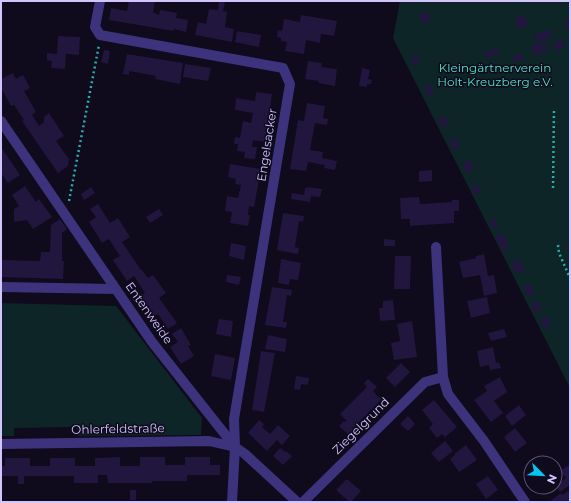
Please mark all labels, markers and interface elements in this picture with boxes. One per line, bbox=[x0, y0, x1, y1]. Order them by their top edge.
park label: Kleingärtnerverein Holt-Kreuzberg e.V. bbox=[437, 60, 553, 89]
street label: Engelsacker bbox=[253, 107, 280, 182]
street label: Entenweide bbox=[123, 279, 176, 347]
street label: Ziegelgrund bbox=[329, 394, 392, 457]
street label: Ohlerfeldstraße bbox=[71, 420, 165, 437]
north arrow bbox=[523, 455, 563, 495]
text: N bbox=[544, 472, 560, 486]

